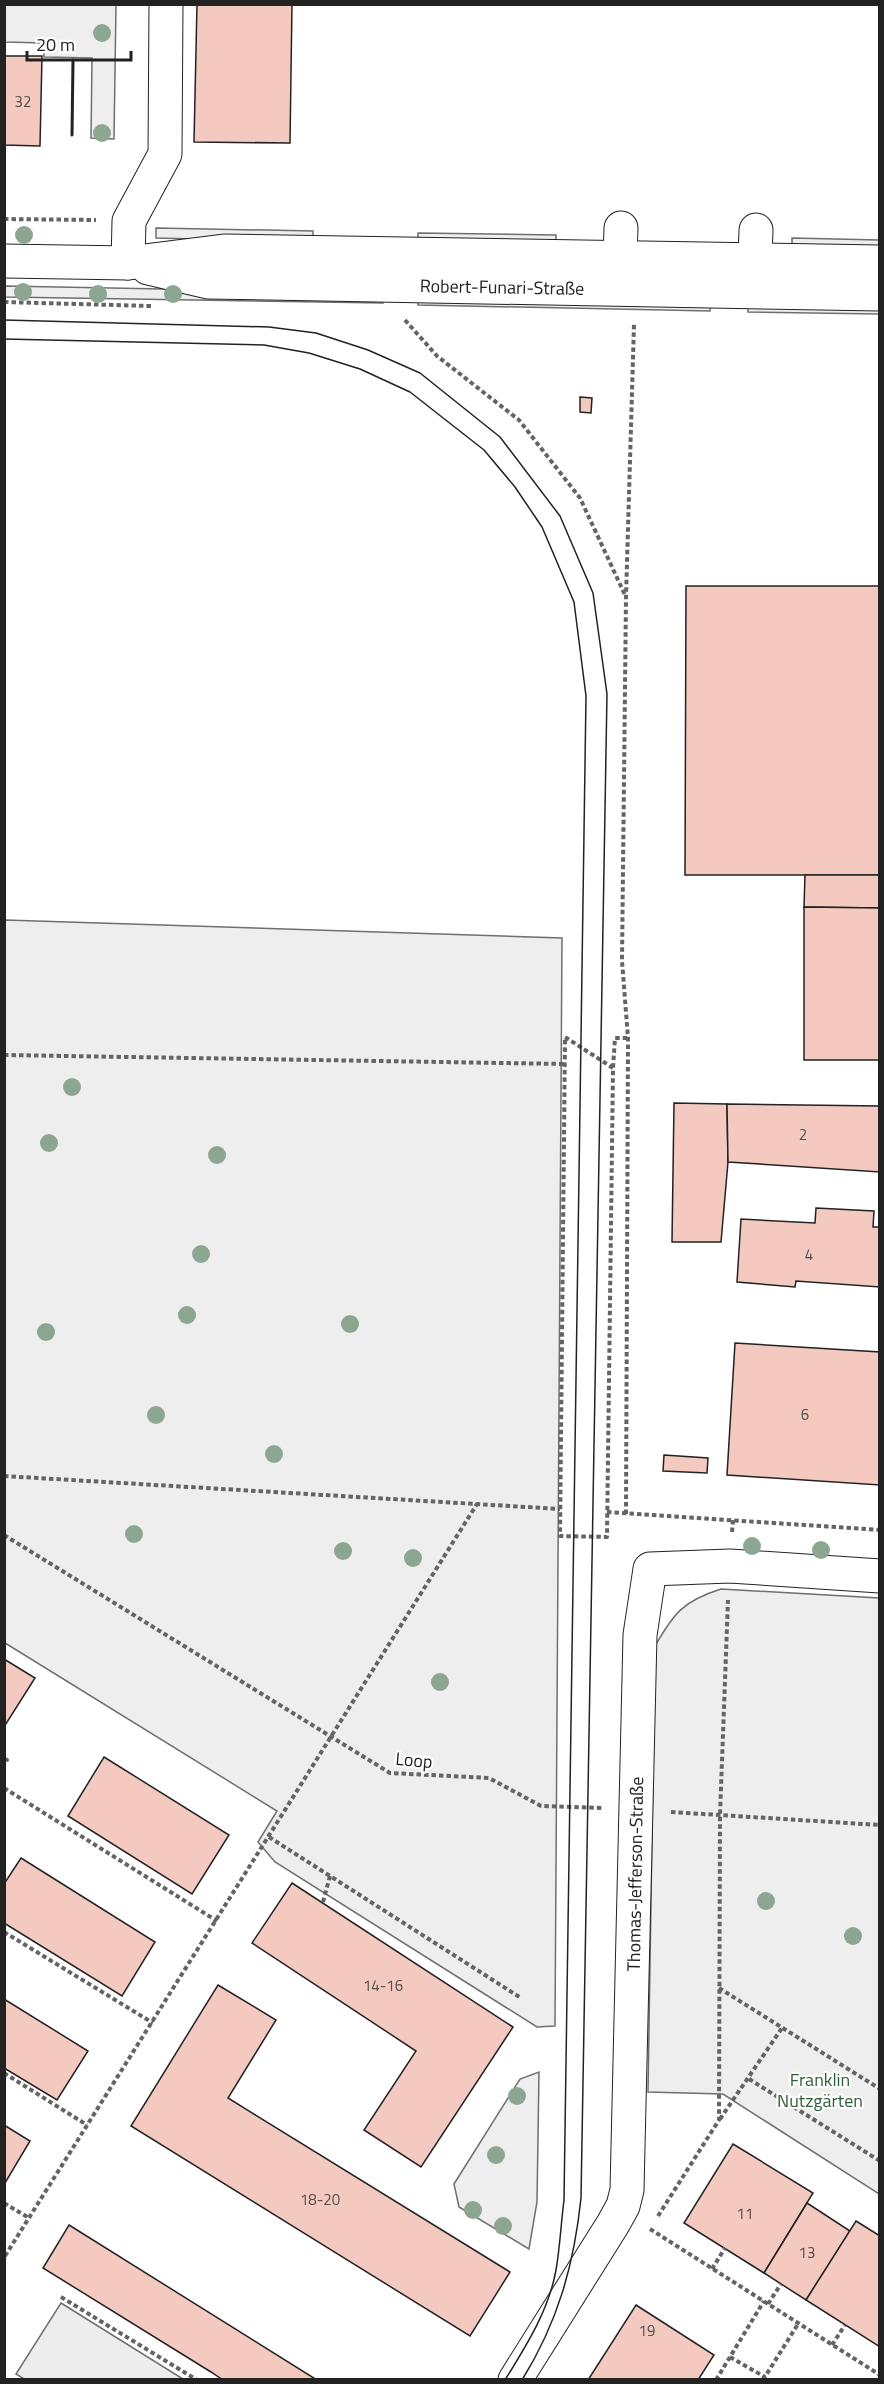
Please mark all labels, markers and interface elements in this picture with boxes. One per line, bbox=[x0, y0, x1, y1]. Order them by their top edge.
scale bar bbox=[27, 24, 130, 62]
text: 20 m bbox=[36, 31, 75, 58]
house number: 32 bbox=[15, 90, 31, 113]
street label: Robert-Funari-Straße bbox=[420, 272, 584, 302]
house number: 2 bbox=[799, 1123, 807, 1146]
house number: 4 bbox=[805, 1243, 813, 1266]
house number: 6 bbox=[801, 1403, 809, 1426]
street label: Loop bbox=[394, 1745, 434, 1775]
street label: Thomas-Jefferson-Straße bbox=[620, 1776, 650, 1972]
house number: 14-16 bbox=[363, 1974, 403, 1997]
park label: Franklin Nutzgärten bbox=[777, 2066, 863, 2114]
house number: 18-20 bbox=[300, 2188, 340, 2211]
house number: 11 bbox=[737, 2202, 753, 2225]
house number: 13 bbox=[799, 2241, 815, 2264]
house number: 19 bbox=[639, 2319, 655, 2342]

